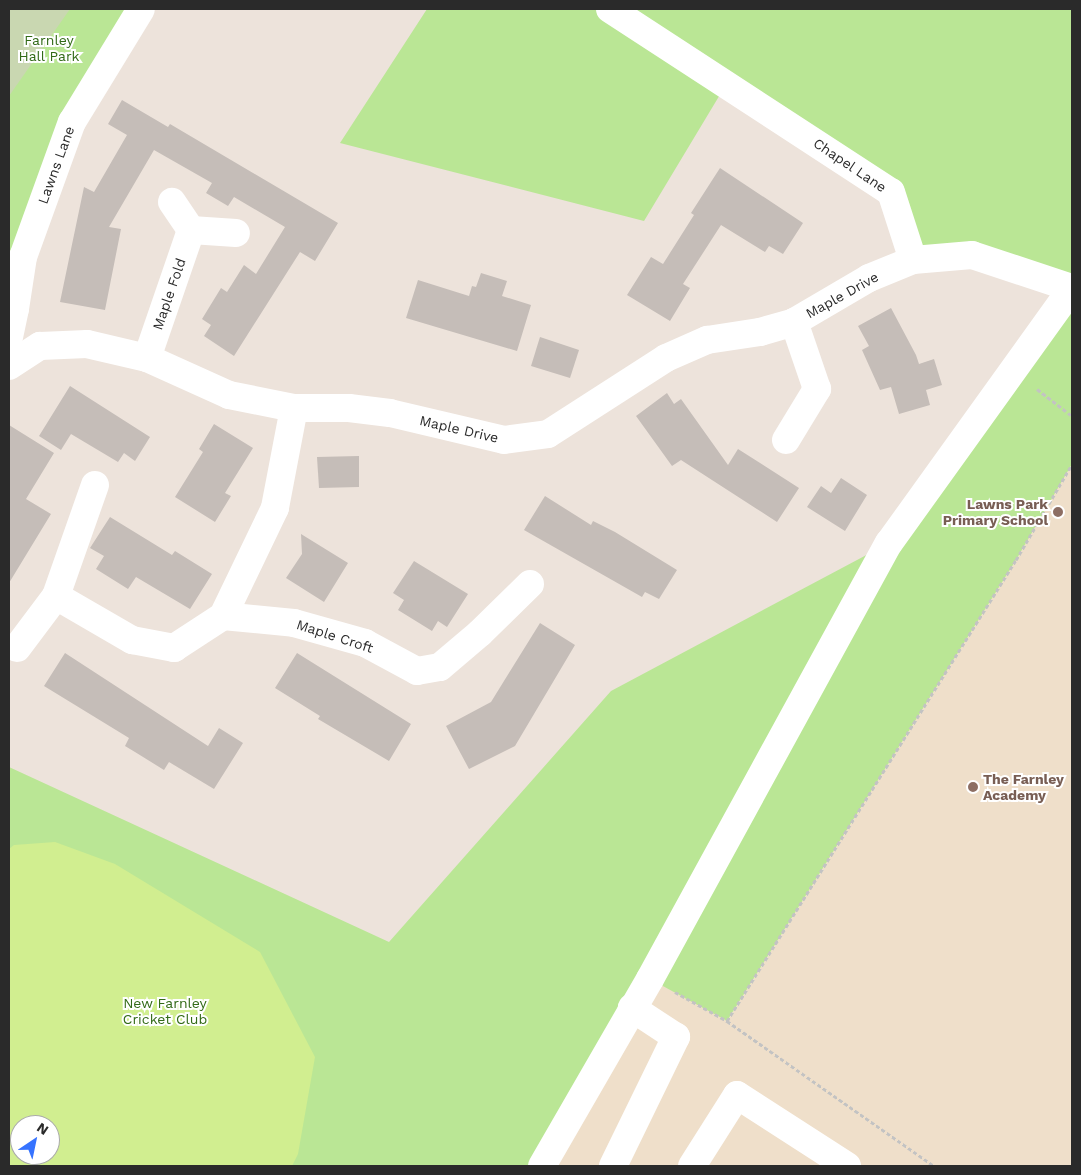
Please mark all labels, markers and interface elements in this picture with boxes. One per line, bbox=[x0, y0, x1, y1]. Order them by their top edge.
park label: Farnley Hall Park bbox=[18, 32, 80, 64]
street label: Lawns Lane bbox=[34, 124, 78, 206]
street label: Chapel Lane bbox=[810, 134, 890, 196]
street label: Maple Fold bbox=[149, 256, 189, 332]
street label: Maple Drive bbox=[803, 268, 881, 322]
street label: Maple Drive bbox=[418, 412, 500, 446]
place label: Lawns Park Primary School bbox=[942, 496, 1048, 528]
marker: Lawns Park Primary School bbox=[1052, 506, 1064, 518]
street label: Maple Croft bbox=[294, 616, 376, 656]
place label: The Farnley Academy bbox=[983, 771, 1064, 804]
marker: The Farnley Academy bbox=[967, 781, 979, 793]
park label: New Farnley Cricket Club bbox=[123, 995, 207, 1028]
north arrow bbox=[10, 1115, 60, 1165]
text: N bbox=[34, 1119, 52, 1138]

